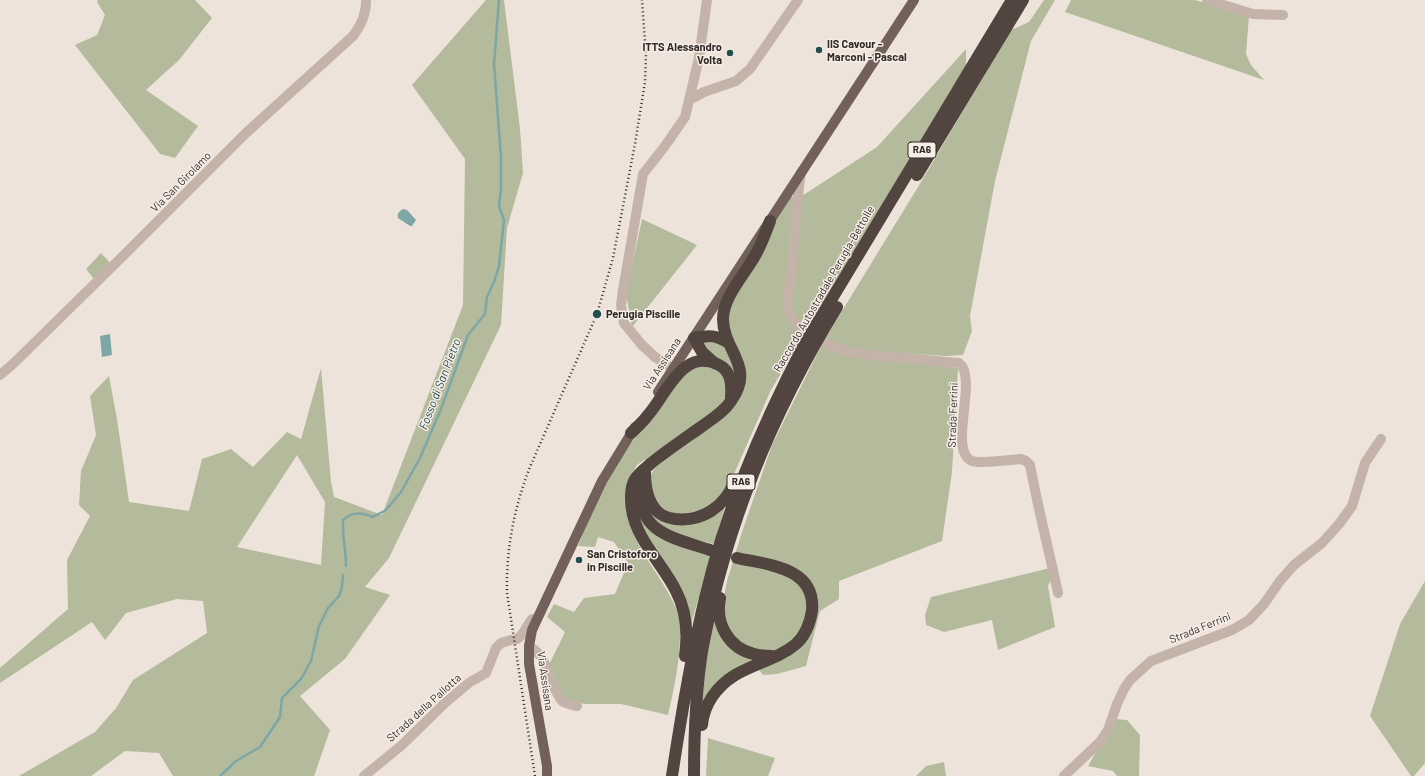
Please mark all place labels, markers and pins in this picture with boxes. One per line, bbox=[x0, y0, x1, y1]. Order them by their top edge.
place label: IIS Cavour - Marconi - Pascal bbox=[827, 37, 907, 63]
place label: ITTS Alessandro Volta bbox=[642, 40, 722, 66]
marker: IIS Cavour - Marconi - Pascal bbox=[814, 45, 824, 55]
marker: ITTS Alessandro Volta bbox=[725, 48, 735, 58]
place label: Perugia Piscille bbox=[606, 307, 680, 321]
marker: Perugia Piscille bbox=[591, 308, 603, 320]
place label: San Cristoforo in Piscille bbox=[587, 547, 657, 573]
marker: San Cristoforo in Piscille bbox=[574, 555, 584, 565]

